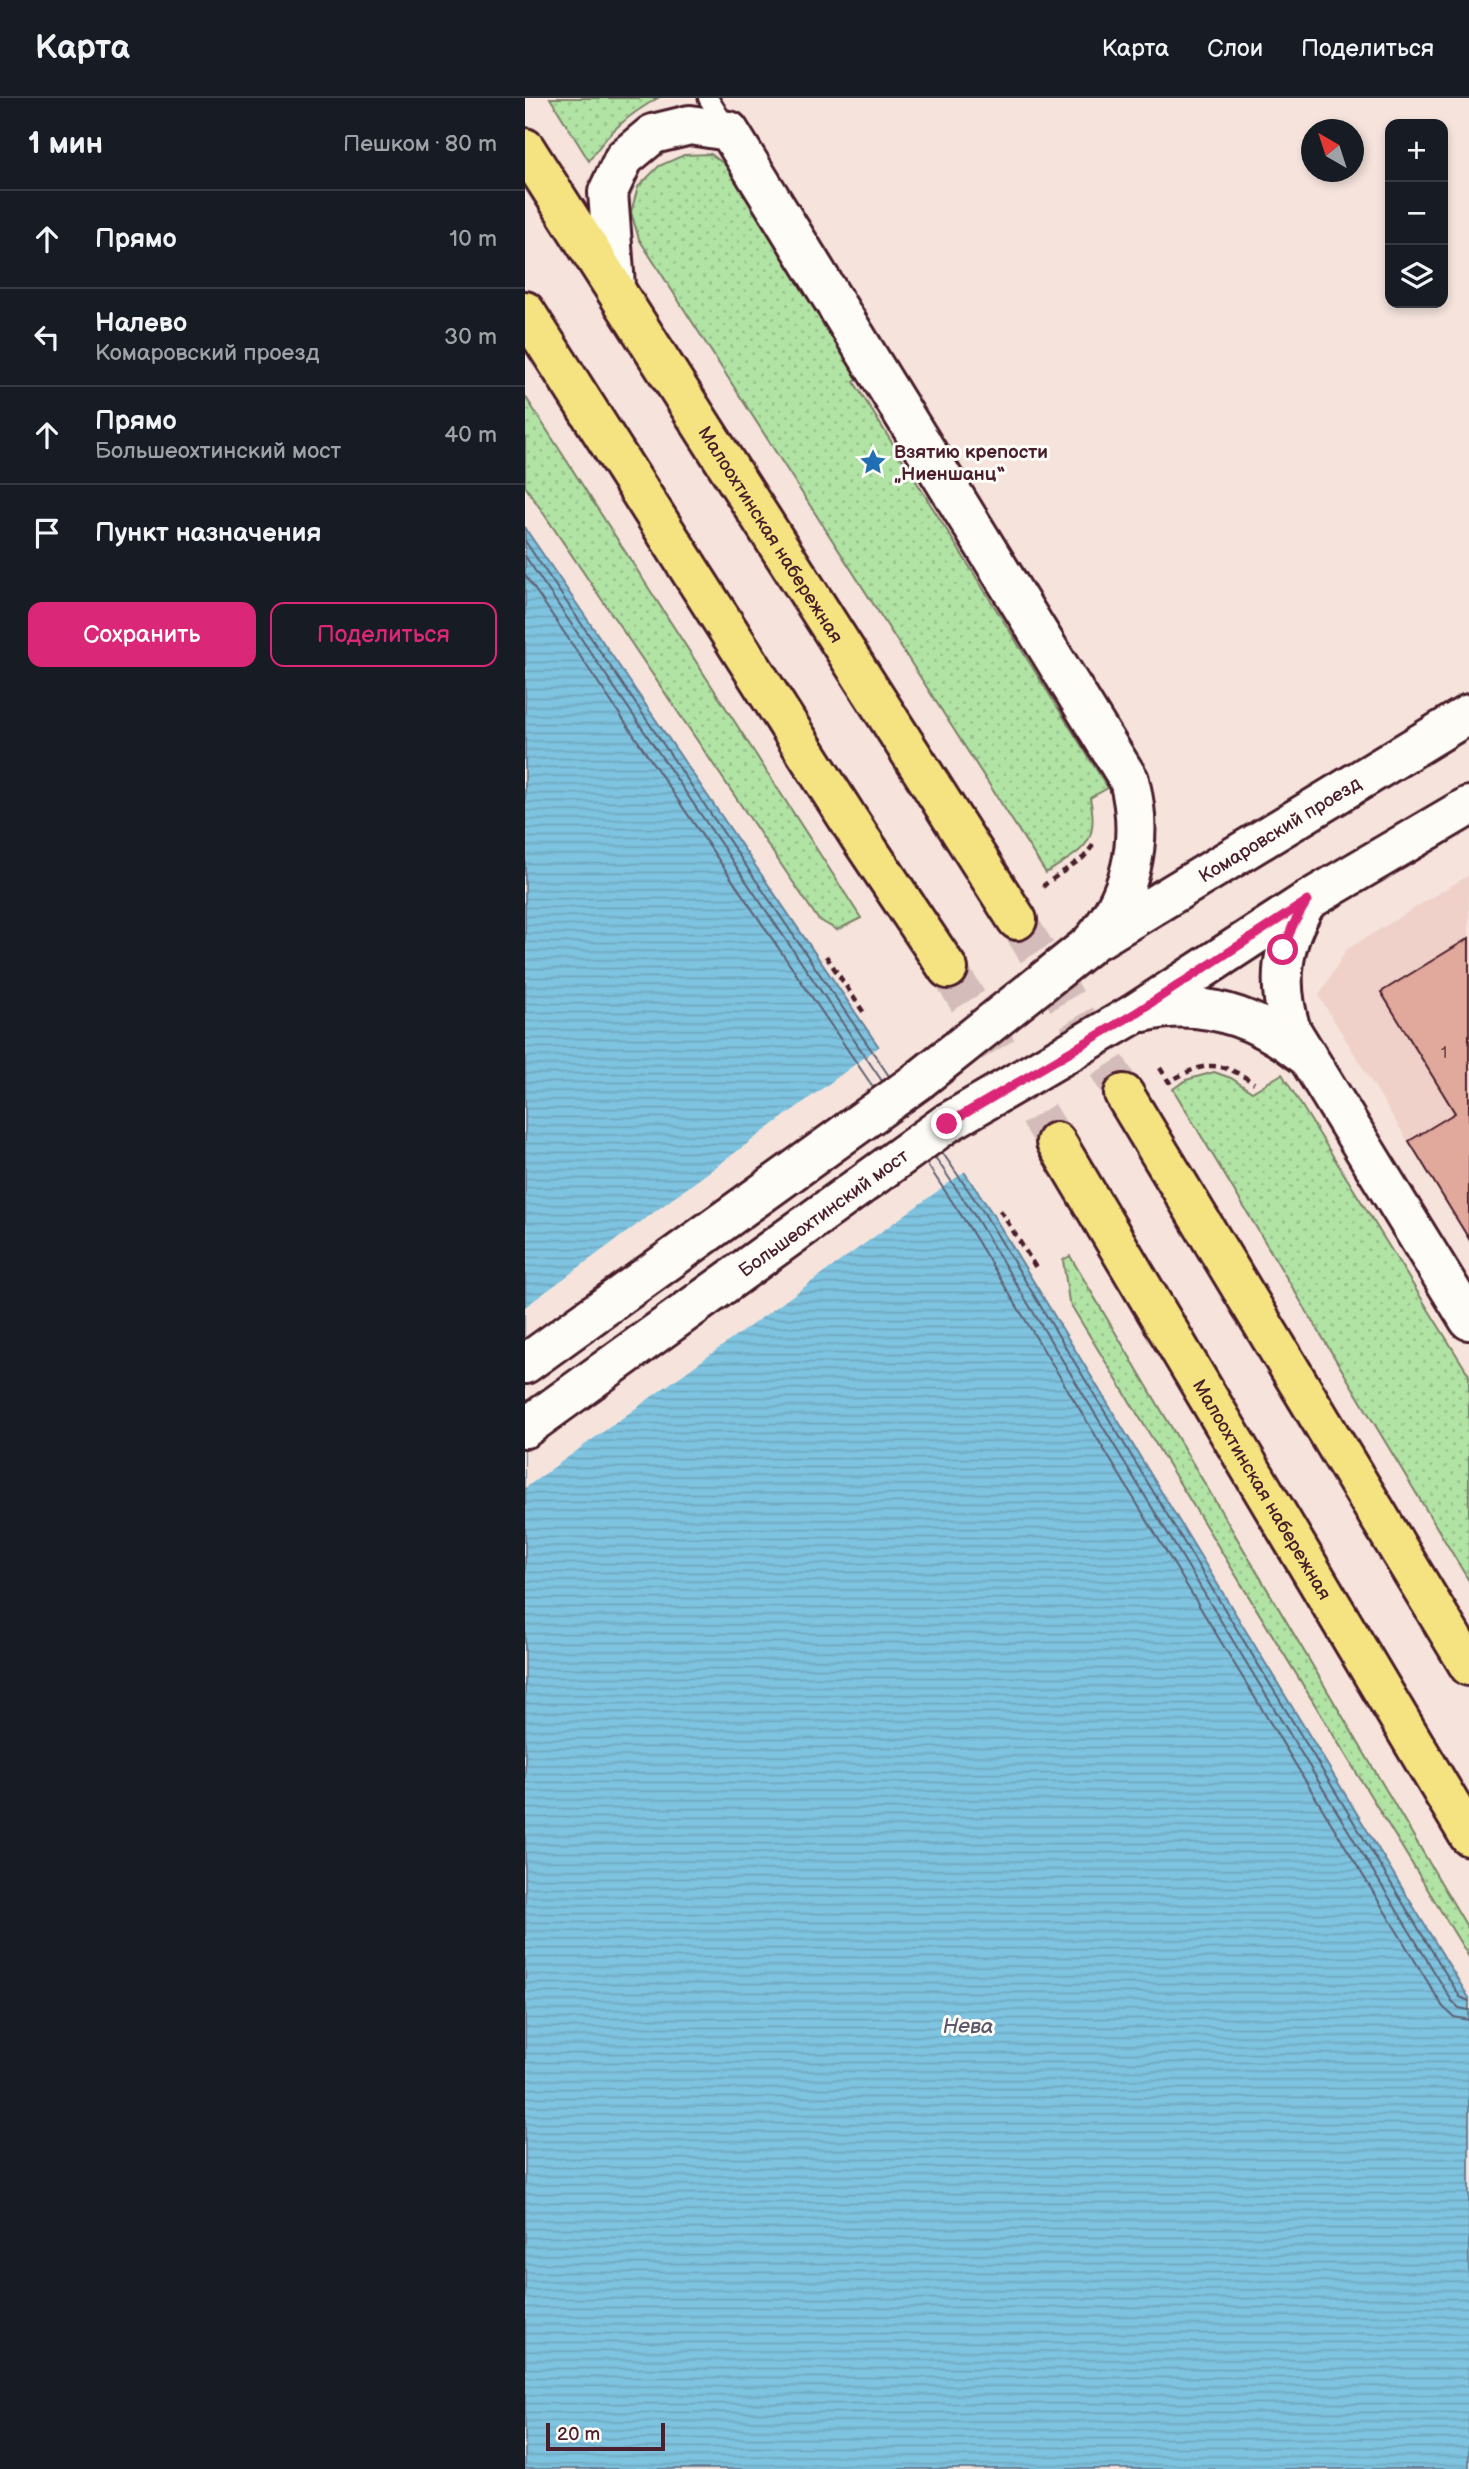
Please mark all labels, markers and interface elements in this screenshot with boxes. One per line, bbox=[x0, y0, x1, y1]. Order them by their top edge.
text: Карта bbox=[35, 28, 130, 68]
text: Карта bbox=[1102, 34, 1169, 63]
text: Слои bbox=[1207, 34, 1263, 63]
text: Поделиться bbox=[1301, 34, 1434, 63]
north arrow bbox=[1301, 119, 1364, 182]
map controls bbox=[1385, 119, 1448, 308]
button: + bbox=[1385, 119, 1448, 182]
text: 1 мин bbox=[28, 126, 103, 162]
text: Пешком · 80 m bbox=[343, 130, 497, 158]
button: − bbox=[1385, 182, 1448, 245]
icon: ahead bbox=[28, 220, 66, 258]
text: Прямо bbox=[95, 224, 177, 255]
text: 10 m bbox=[449, 225, 497, 253]
button: layers bbox=[1385, 245, 1448, 308]
text: Налево bbox=[95, 308, 187, 339]
icon: left bbox=[28, 318, 66, 356]
text: 30 m bbox=[444, 323, 497, 351]
text: Комаровский проезд bbox=[95, 339, 319, 367]
text: Прямо bbox=[95, 406, 177, 437]
icon: ahead bbox=[28, 416, 66, 454]
text: 40 m bbox=[444, 421, 497, 449]
street label: Малоохтинская набережная bbox=[692, 422, 847, 648]
text: Большеохтинский мост bbox=[95, 437, 341, 465]
place label: Взятию крепости „Ниеншанц“ bbox=[894, 441, 1048, 486]
place icon: Взятию крепости „Ниеншанц“ bbox=[858, 447, 888, 477]
icon: arrive bbox=[28, 514, 66, 552]
text: Пункт назначения bbox=[95, 518, 321, 549]
button: Сохранить bbox=[28, 602, 256, 667]
button: Поделиться bbox=[270, 602, 497, 667]
street label: Комаровский проезд bbox=[1195, 772, 1366, 888]
route start bbox=[1267, 934, 1298, 965]
house number: 1 bbox=[1441, 1044, 1447, 1063]
route end bbox=[931, 1108, 962, 1139]
street label: Большеохтинский мост bbox=[735, 1145, 913, 1283]
street label: Малоохтинская набережная bbox=[1187, 1376, 1336, 1604]
water label: Нева bbox=[943, 2014, 993, 2039]
scale bar bbox=[546, 2420, 665, 2452]
text: 20 m bbox=[557, 2423, 600, 2446]

